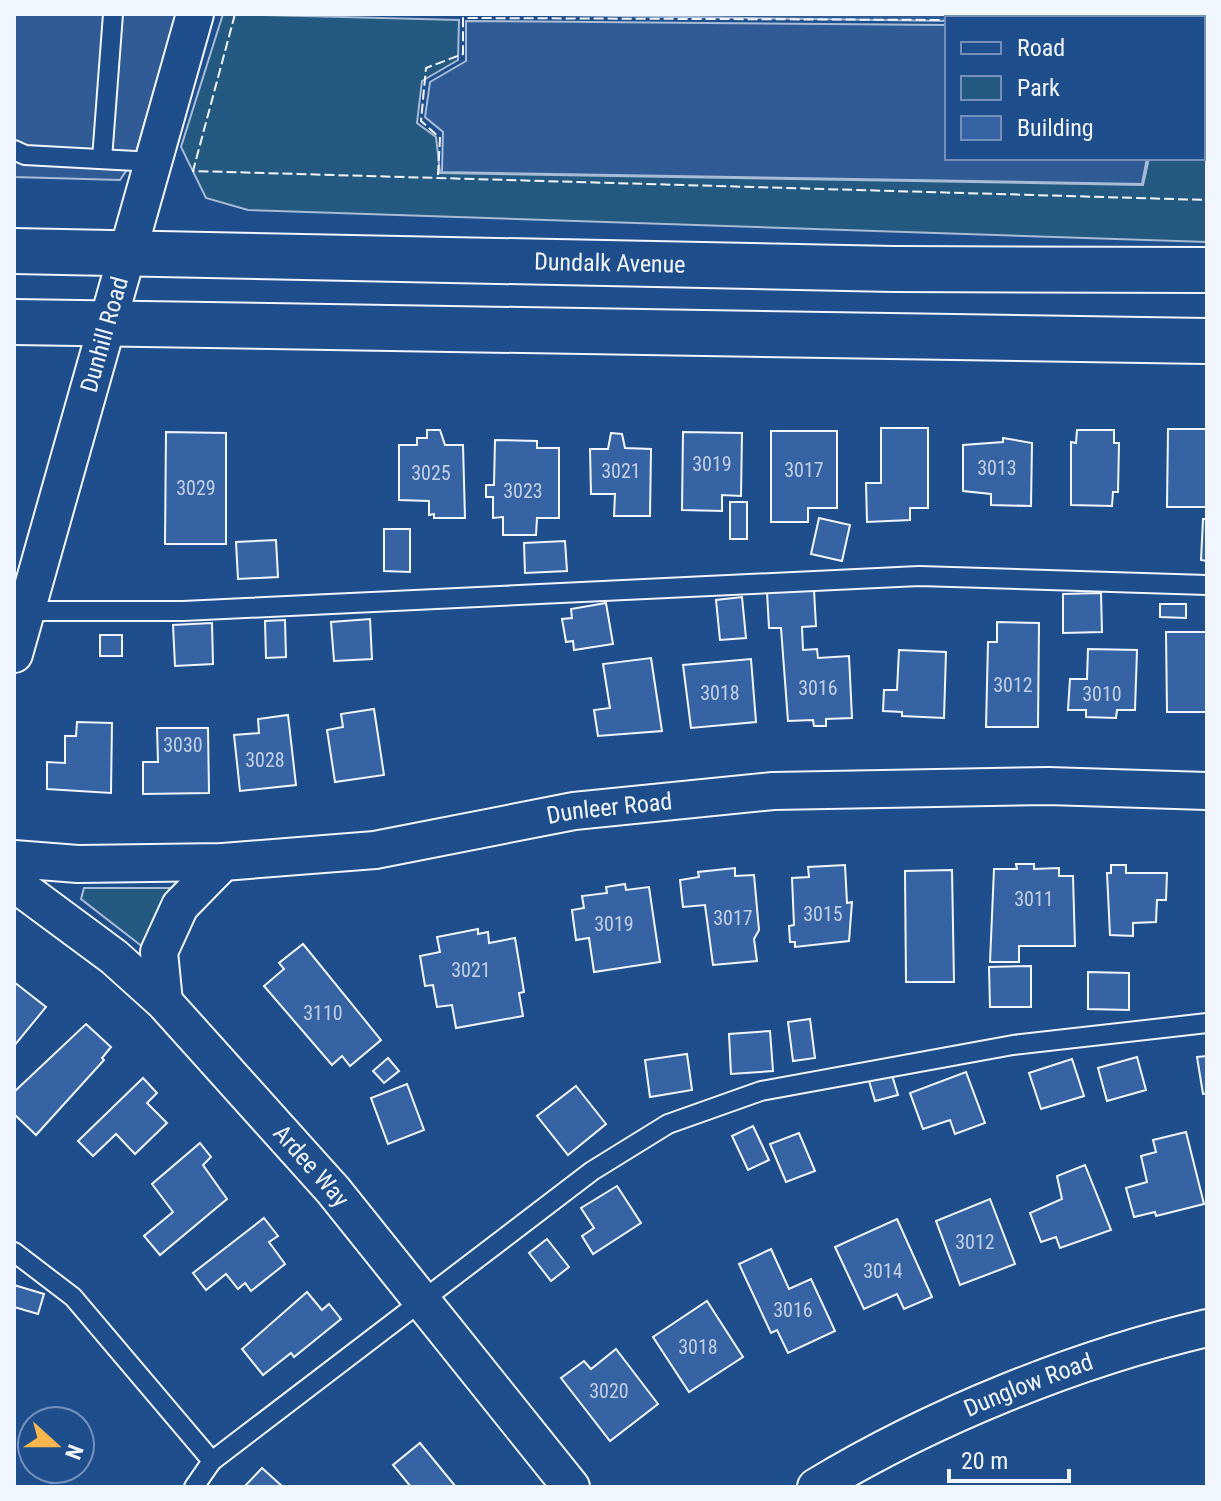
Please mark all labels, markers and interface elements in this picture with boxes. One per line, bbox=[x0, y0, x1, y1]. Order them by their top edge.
legend bbox=[945, 16, 1205, 160]
text: Road bbox=[1017, 34, 1065, 62]
text: Park bbox=[1017, 74, 1060, 102]
text: Building bbox=[1017, 114, 1094, 142]
street label: Dundalk Avenue bbox=[534, 248, 686, 279]
street label: Dunhill Road bbox=[75, 274, 134, 395]
house number: 3019 bbox=[692, 452, 732, 476]
house number: 3013 bbox=[977, 456, 1017, 480]
house number: 3017 bbox=[784, 458, 824, 482]
house number: 3021 bbox=[601, 459, 641, 483]
house number: 3025 bbox=[411, 461, 451, 485]
house number: 3029 bbox=[176, 476, 216, 500]
house number: 3023 bbox=[503, 479, 543, 503]
house number: 3012 bbox=[993, 673, 1033, 697]
house number: 3016 bbox=[798, 676, 838, 700]
house number: 3018 bbox=[700, 681, 740, 705]
house number: 3010 bbox=[1082, 682, 1122, 706]
house number: 3030 bbox=[163, 733, 203, 757]
house number: 3028 bbox=[245, 748, 285, 772]
street label: Dunleer Road bbox=[544, 787, 673, 830]
house number: 3011 bbox=[1014, 887, 1054, 911]
house number: 3015 bbox=[803, 902, 843, 926]
house number: 3017 bbox=[713, 906, 753, 930]
house number: 3019 bbox=[594, 912, 634, 936]
house number: 3021 bbox=[451, 958, 491, 982]
house number: 3110 bbox=[303, 1001, 343, 1025]
street label: Ardee Way bbox=[267, 1119, 355, 1212]
house number: 3012 bbox=[955, 1230, 995, 1254]
house number: 3014 bbox=[863, 1259, 903, 1283]
house number: 3016 bbox=[773, 1298, 813, 1322]
house number: 3018 bbox=[678, 1335, 718, 1359]
street label: Dunglow Road bbox=[960, 1348, 1096, 1423]
house number: 3020 bbox=[589, 1379, 629, 1403]
north arrow bbox=[16, 1405, 96, 1485]
scale bar bbox=[949, 1433, 1069, 1483]
text: N bbox=[60, 1441, 88, 1463]
text: 20 m bbox=[961, 1447, 1008, 1475]

